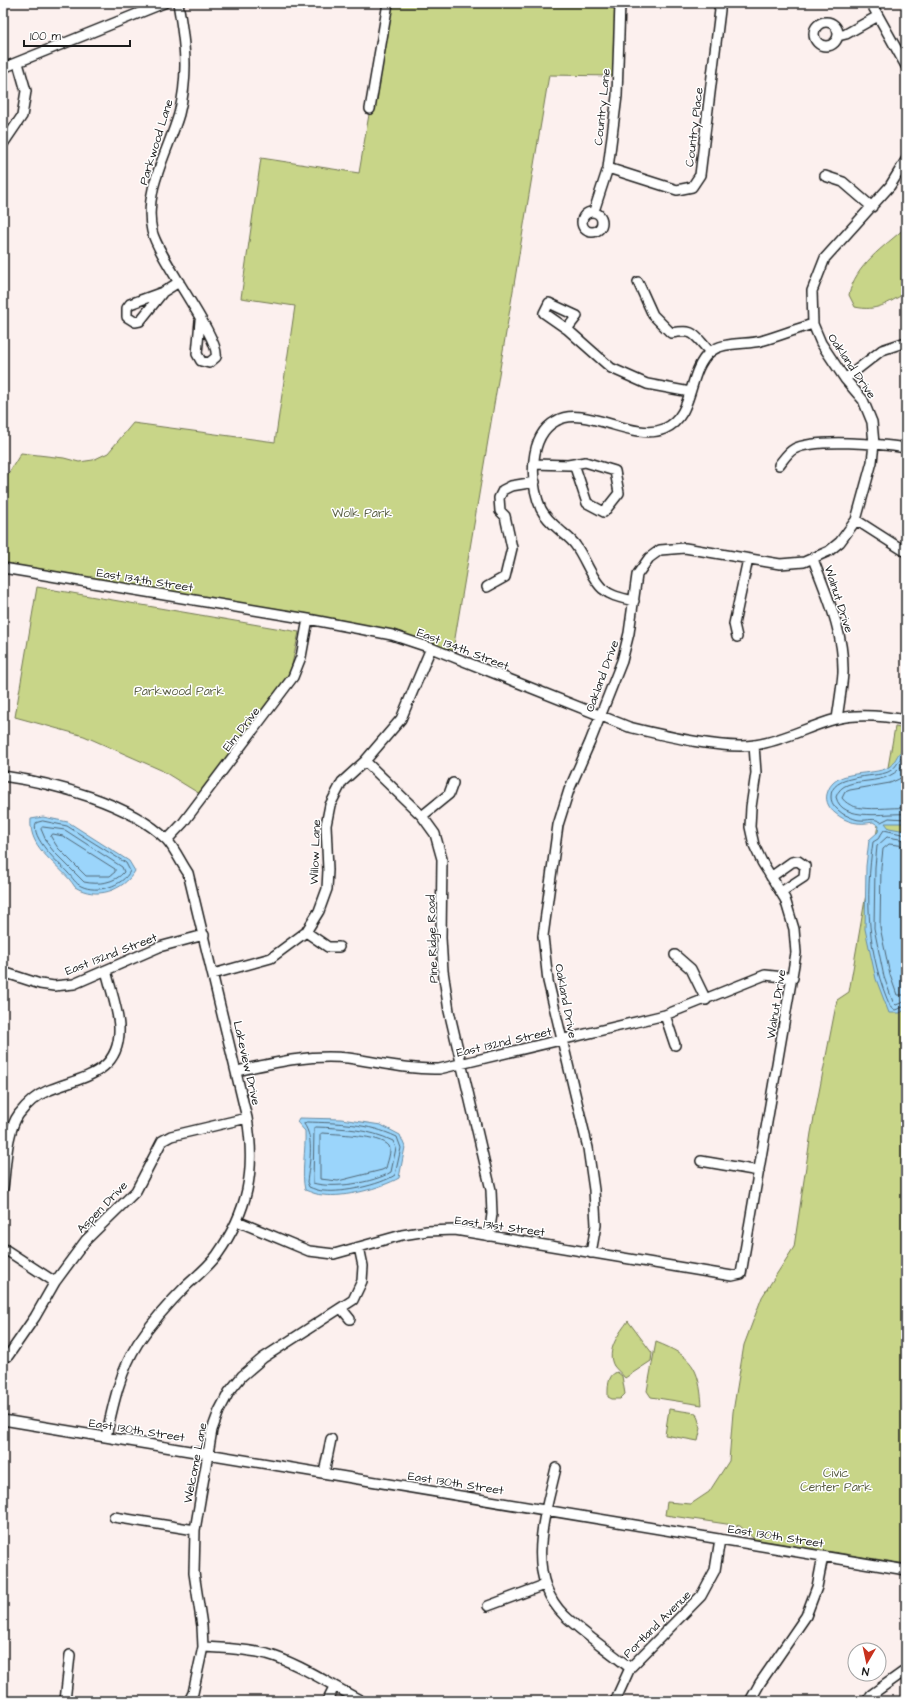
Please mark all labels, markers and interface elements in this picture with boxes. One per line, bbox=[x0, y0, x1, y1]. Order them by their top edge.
scale bar bbox=[24, 22, 130, 48]
text: 100 m bbox=[30, 28, 61, 45]
street label: Country Lane bbox=[590, 67, 616, 146]
street label: Country Place bbox=[681, 86, 709, 168]
street label: Parkwood Lane bbox=[135, 97, 178, 187]
street label: Oakland Drive bbox=[823, 330, 880, 403]
park label: Wolk Park bbox=[332, 505, 393, 522]
street label: Walnut Drive bbox=[820, 563, 858, 636]
street label: East 134th Street bbox=[96, 564, 194, 597]
street label: East 134th Street bbox=[414, 624, 511, 675]
street label: Oakland Drive bbox=[582, 637, 624, 715]
park label: Parkwood Park bbox=[134, 683, 224, 700]
street label: Elm Drive bbox=[219, 703, 264, 755]
street label: Willow Lane bbox=[306, 819, 325, 885]
street label: Pine Ridge Road bbox=[422, 895, 444, 983]
street label: East 132nd Street bbox=[63, 929, 160, 980]
street label: Oakland Drive bbox=[550, 962, 581, 1040]
street label: Walnut Drive bbox=[763, 968, 790, 1040]
street label: Lakeview Drive bbox=[229, 1019, 265, 1108]
street label: East 132nd Street bbox=[455, 1023, 554, 1062]
street label: Aspen Drive bbox=[73, 1177, 132, 1237]
street label: East 131st Street bbox=[454, 1212, 546, 1241]
street label: East 130th Street bbox=[88, 1415, 186, 1446]
street label: Welcome Lane bbox=[179, 1421, 212, 1505]
park label: Civic Center Park bbox=[800, 1465, 872, 1496]
street label: East 130th Street bbox=[407, 1468, 505, 1499]
street label: East 130th Street bbox=[727, 1521, 825, 1552]
street label: Portland Avenue bbox=[620, 1586, 695, 1662]
north arrow bbox=[847, 1642, 887, 1682]
text: N bbox=[861, 1663, 870, 1679]

